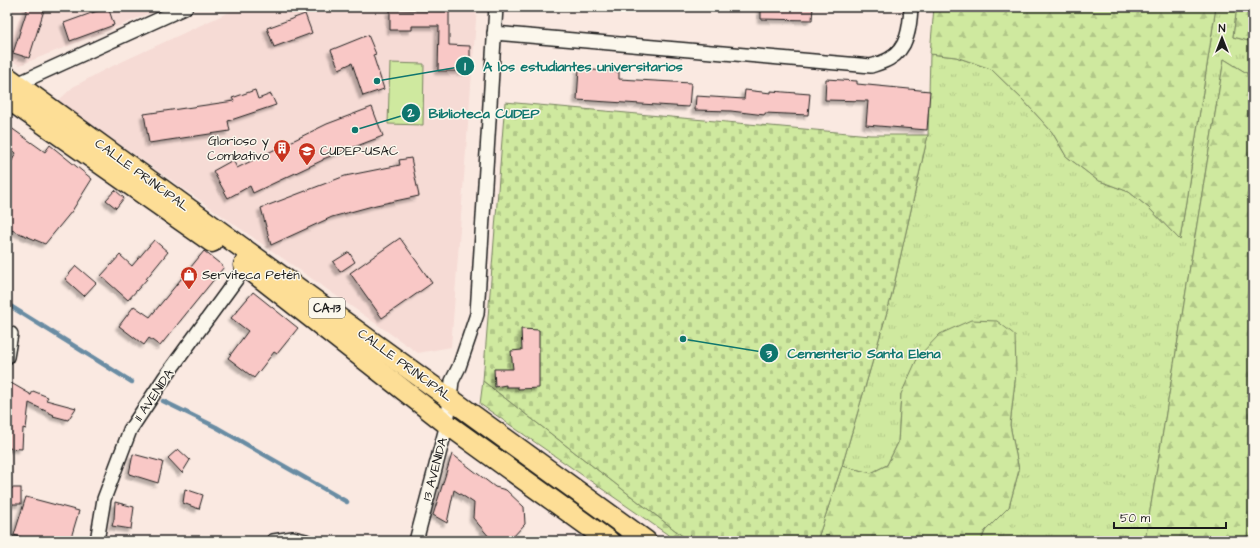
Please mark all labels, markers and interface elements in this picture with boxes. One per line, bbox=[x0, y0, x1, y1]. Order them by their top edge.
north arrow bbox=[1202, 18, 1242, 58]
text: N bbox=[1219, 21, 1226, 36]
callout: A los estudiantes universitarios bbox=[455, 53, 690, 79]
text: A los estudiantes universitarios bbox=[483, 57, 683, 77]
text: 1 bbox=[464, 58, 466, 75]
callout: Biblioteca CUDEP bbox=[401, 100, 548, 126]
text: Biblioteca CUDEP bbox=[428, 104, 540, 124]
text: 2 bbox=[407, 105, 415, 122]
place label: Glorioso y Combativo bbox=[207, 132, 270, 165]
street label: CALLE PRINCIPAL bbox=[91, 135, 193, 215]
building icon: Glorioso y Combativo bbox=[272, 138, 292, 163]
school or university icon: CUDEP-USAC bbox=[297, 141, 317, 166]
place label: CUDEP-USAC bbox=[320, 142, 398, 160]
shop icon: Serviteca Petén bbox=[179, 265, 199, 290]
place label: Serviteca Petén bbox=[202, 266, 300, 284]
road number: CA-13 bbox=[309, 298, 345, 318]
street label: CALLE PRINCIPAL bbox=[354, 325, 456, 405]
callout: Cementerio Santa Elena bbox=[759, 340, 949, 366]
text: Cementerio Santa Elena bbox=[787, 344, 941, 364]
text: 3 bbox=[765, 346, 773, 363]
street label: 11 AVENIDA bbox=[130, 365, 178, 425]
street label: 13 AVENIDA bbox=[418, 435, 452, 502]
scale bar bbox=[1114, 504, 1226, 530]
text: 50 m bbox=[1120, 510, 1151, 527]

